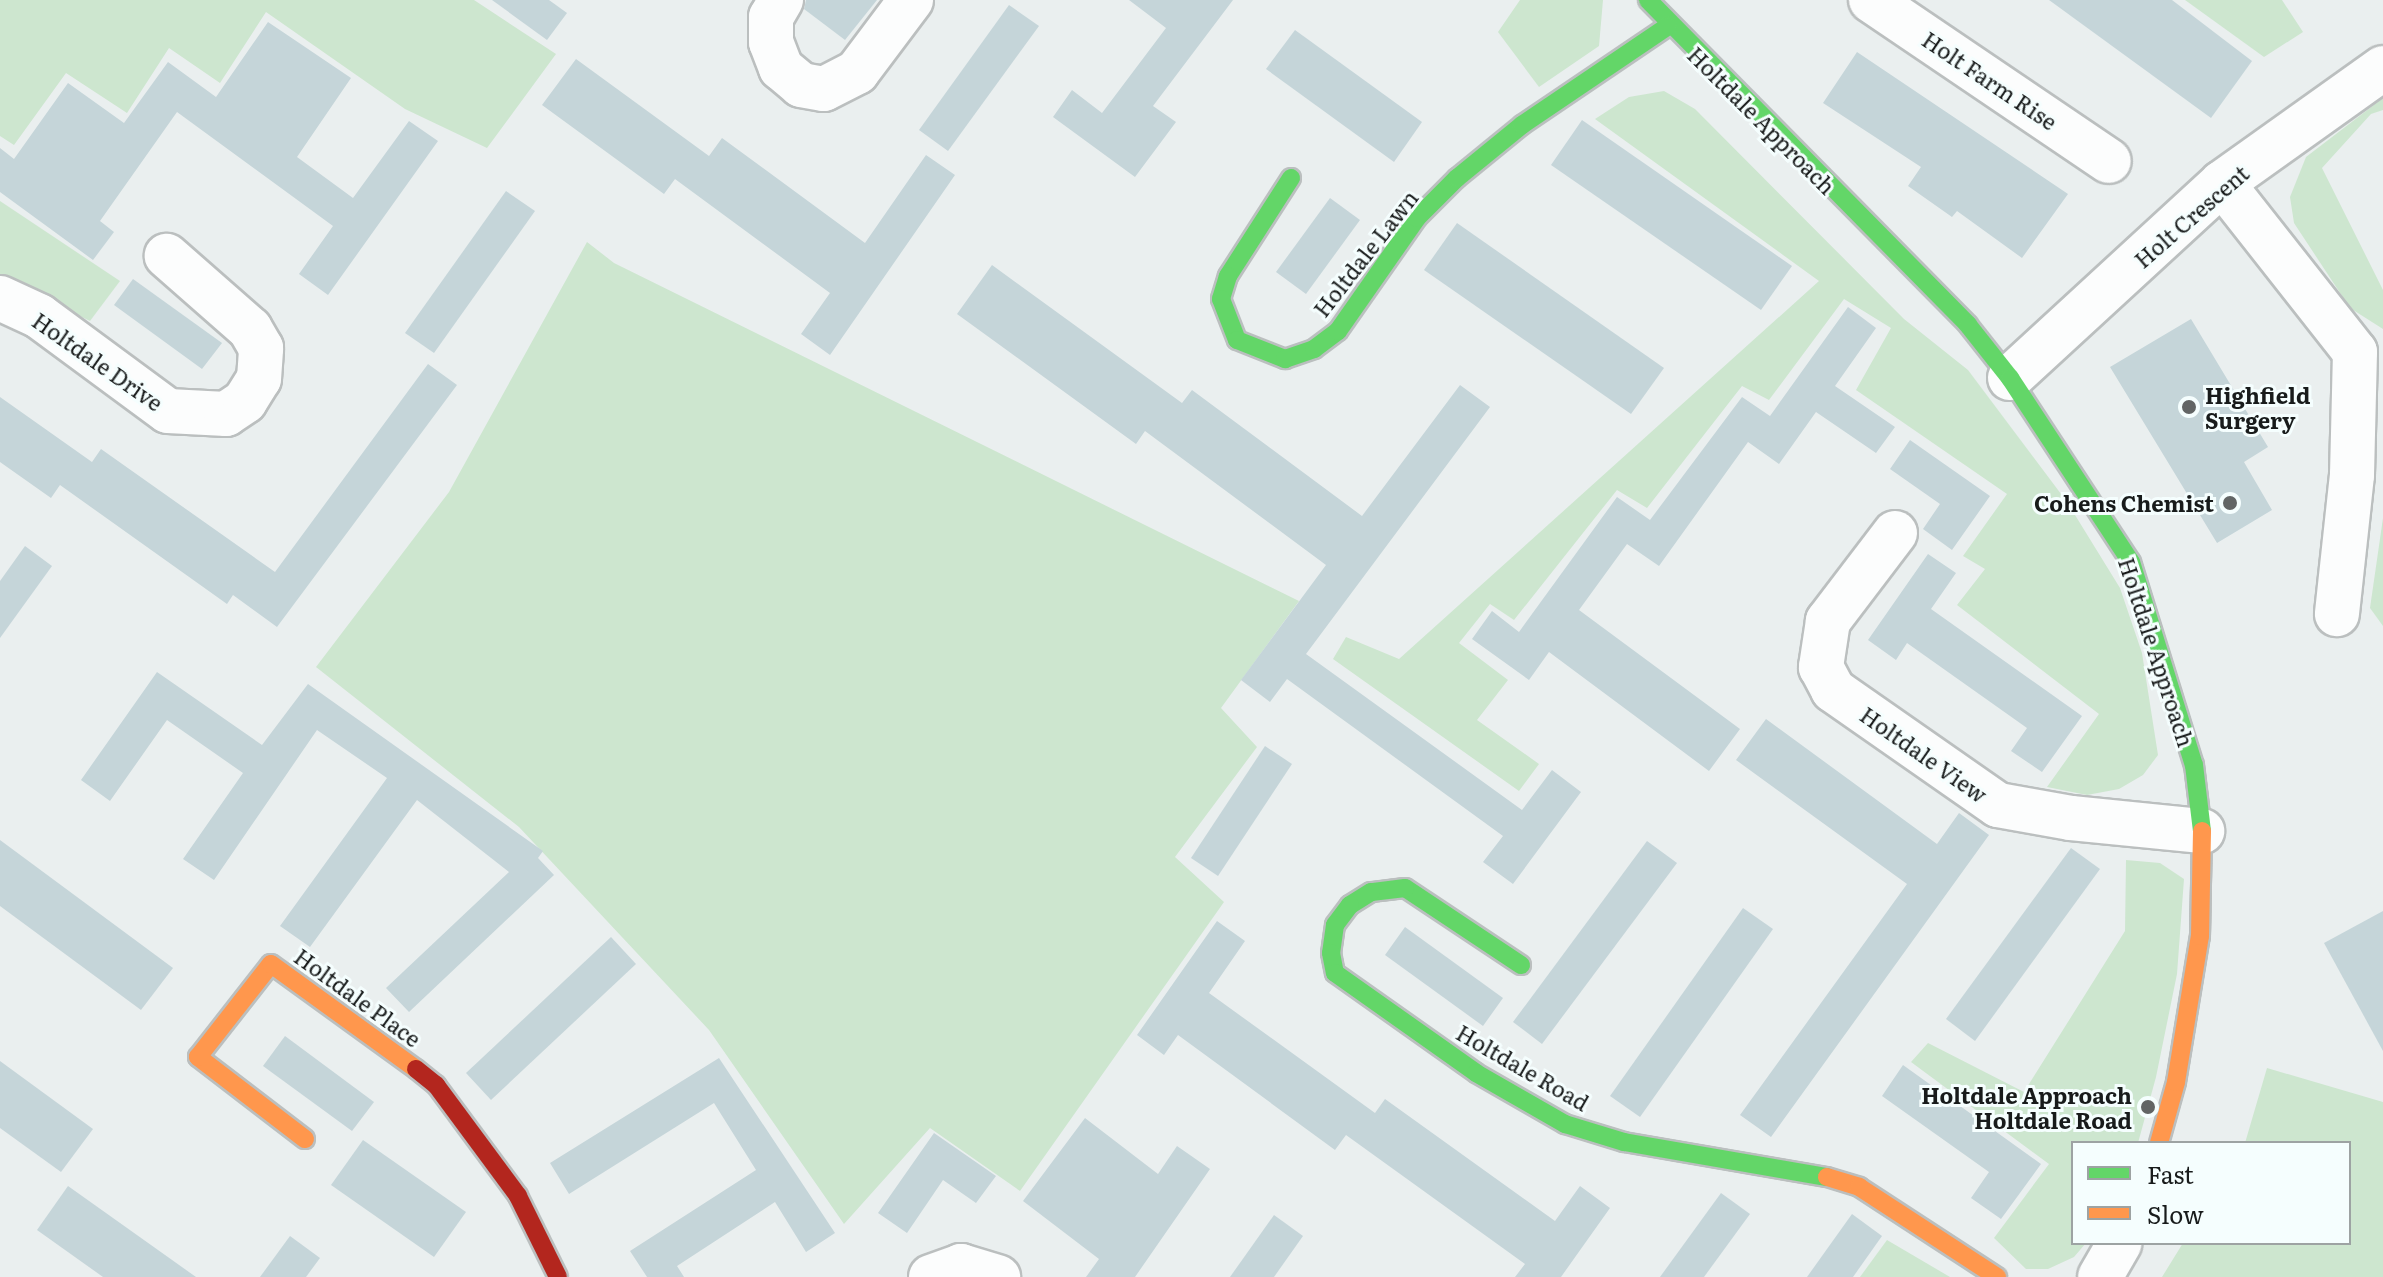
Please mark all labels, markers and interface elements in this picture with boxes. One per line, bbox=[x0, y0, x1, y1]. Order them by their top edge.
street label: Holt Farm Rise bbox=[1918, 25, 2062, 135]
street label: Holtdale Approach bbox=[1683, 41, 1841, 199]
street label: Holt Crescent bbox=[2128, 159, 2254, 273]
street label: Holtdale Lawn bbox=[1307, 184, 1423, 322]
street label: Holtdale Drive bbox=[28, 306, 168, 416]
place label: Highfield Surgery bbox=[2205, 381, 2310, 432]
marker: Highfield Surgery bbox=[2180, 398, 2198, 416]
place label: Cohens Chemist bbox=[2034, 490, 2214, 516]
marker: Cohens Chemist bbox=[2221, 494, 2239, 512]
street label: Holtdale Approach bbox=[2114, 554, 2200, 750]
street label: Holtdale View bbox=[1856, 701, 1992, 807]
street label: Holtdale Place bbox=[290, 942, 426, 1052]
street label: Holtdale Road bbox=[1452, 1018, 1594, 1116]
place label: Holtdale Approach Holtdale Road bbox=[1921, 1081, 2132, 1132]
marker: Holtdale Approach Holtdale Road bbox=[2139, 1098, 2157, 1116]
legend bbox=[2071, 1141, 2351, 1245]
text: Fast bbox=[2147, 1156, 2194, 1191]
text: Slow bbox=[2147, 1196, 2204, 1231]

